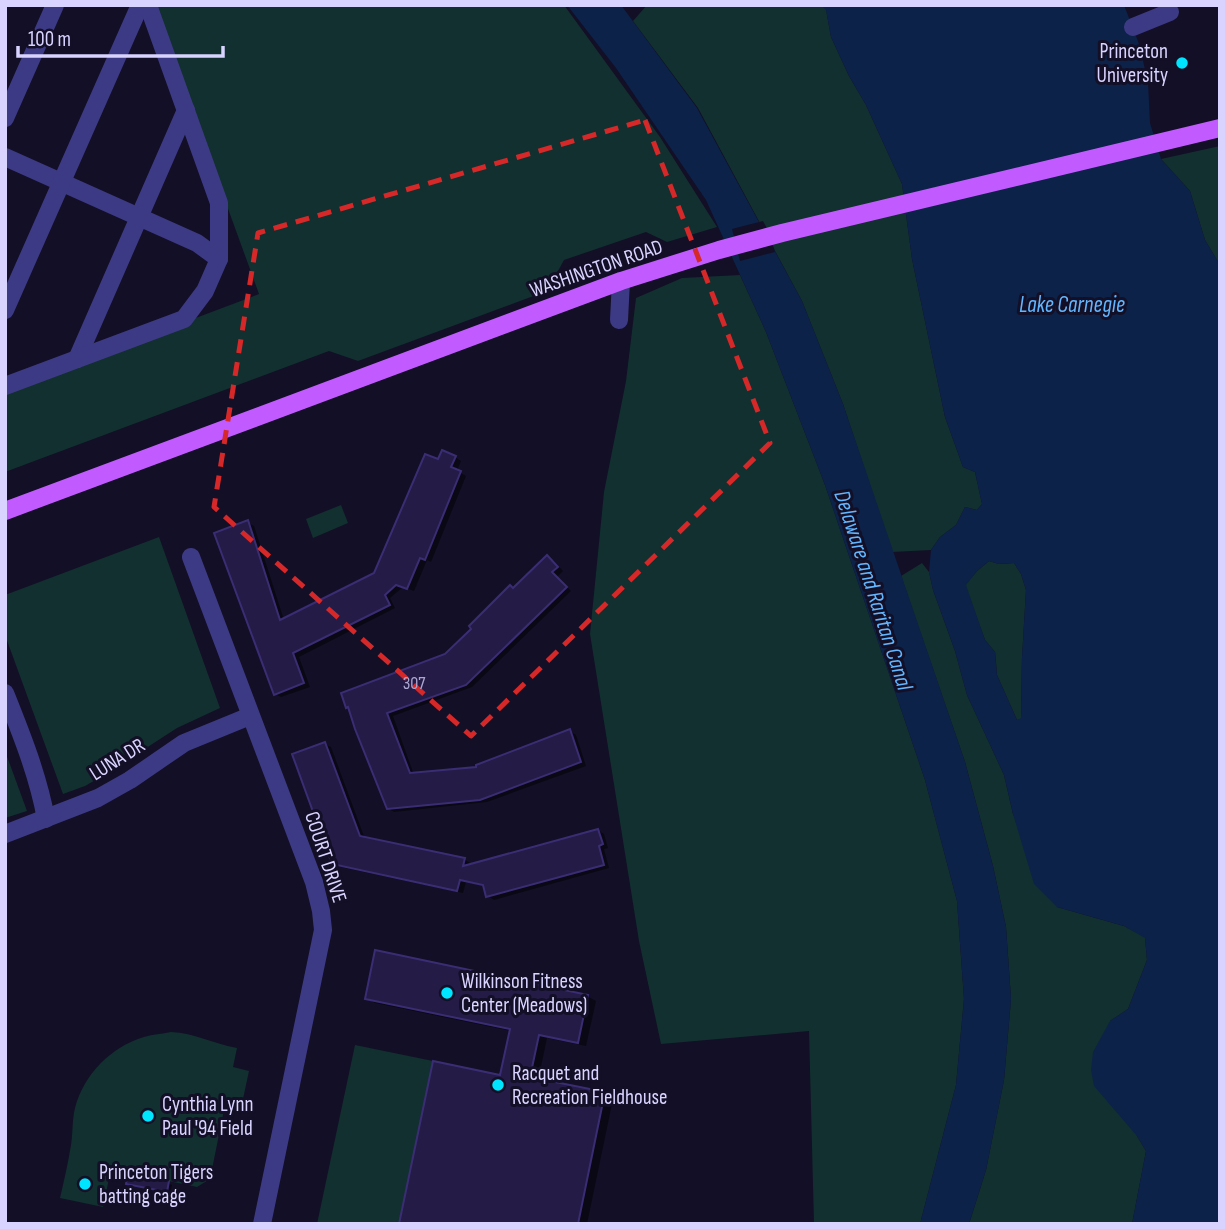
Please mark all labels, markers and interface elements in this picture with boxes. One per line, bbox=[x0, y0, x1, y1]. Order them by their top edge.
scale bar bbox=[18, 14, 222, 58]
text: 100 m bbox=[28, 27, 71, 52]
place label: Princeton University bbox=[1097, 39, 1168, 88]
marker: Princeton University bbox=[1174, 55, 1190, 71]
street label: WASHINGTON ROAD bbox=[526, 234, 666, 303]
water label: Lake Carnegie bbox=[1019, 291, 1125, 319]
water label: Delaware and Raritan Canal bbox=[827, 487, 919, 695]
house number: 307 bbox=[403, 673, 426, 694]
street label: LUNA DR bbox=[85, 733, 150, 786]
street label: COURT DRIVE bbox=[299, 808, 352, 906]
place label: Wilkinson Fitness Center (Meadows) bbox=[461, 969, 587, 1018]
marker: Wilkinson Fitness Center (Meadows) bbox=[439, 985, 455, 1001]
place label: Racquet and Recreation Fieldhouse bbox=[512, 1061, 667, 1110]
marker: Racquet and Recreation Fieldhouse bbox=[490, 1077, 506, 1093]
place label: Cynthia Lynn Paul '94 Field bbox=[162, 1092, 253, 1141]
marker: Cynthia Lynn Paul '94 Field bbox=[140, 1108, 156, 1124]
place label: Princeton Tigers batting cage bbox=[99, 1160, 213, 1209]
marker: Princeton Tigers batting cage bbox=[77, 1176, 93, 1192]

